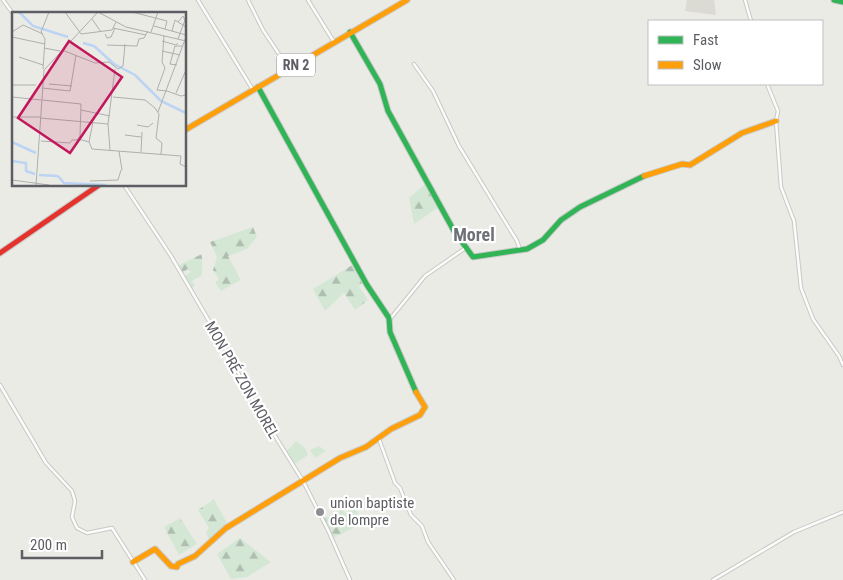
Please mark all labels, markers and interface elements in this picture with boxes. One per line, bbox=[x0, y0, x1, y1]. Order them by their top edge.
inset map bbox=[12, 12, 186, 186]
legend bbox=[648, 20, 823, 85]
text: Fast bbox=[693, 31, 718, 49]
road number: RN 2 bbox=[277, 54, 315, 76]
text: Slow bbox=[693, 56, 722, 74]
district label: Morel bbox=[453, 224, 495, 245]
street label: MON PRÉ ZON MOREL bbox=[201, 318, 283, 442]
place label: union baptiste de lompre bbox=[330, 494, 414, 529]
marker: union baptiste de lompre bbox=[314, 506, 326, 518]
scale bar bbox=[22, 528, 102, 560]
text: 200 m bbox=[30, 536, 67, 554]

